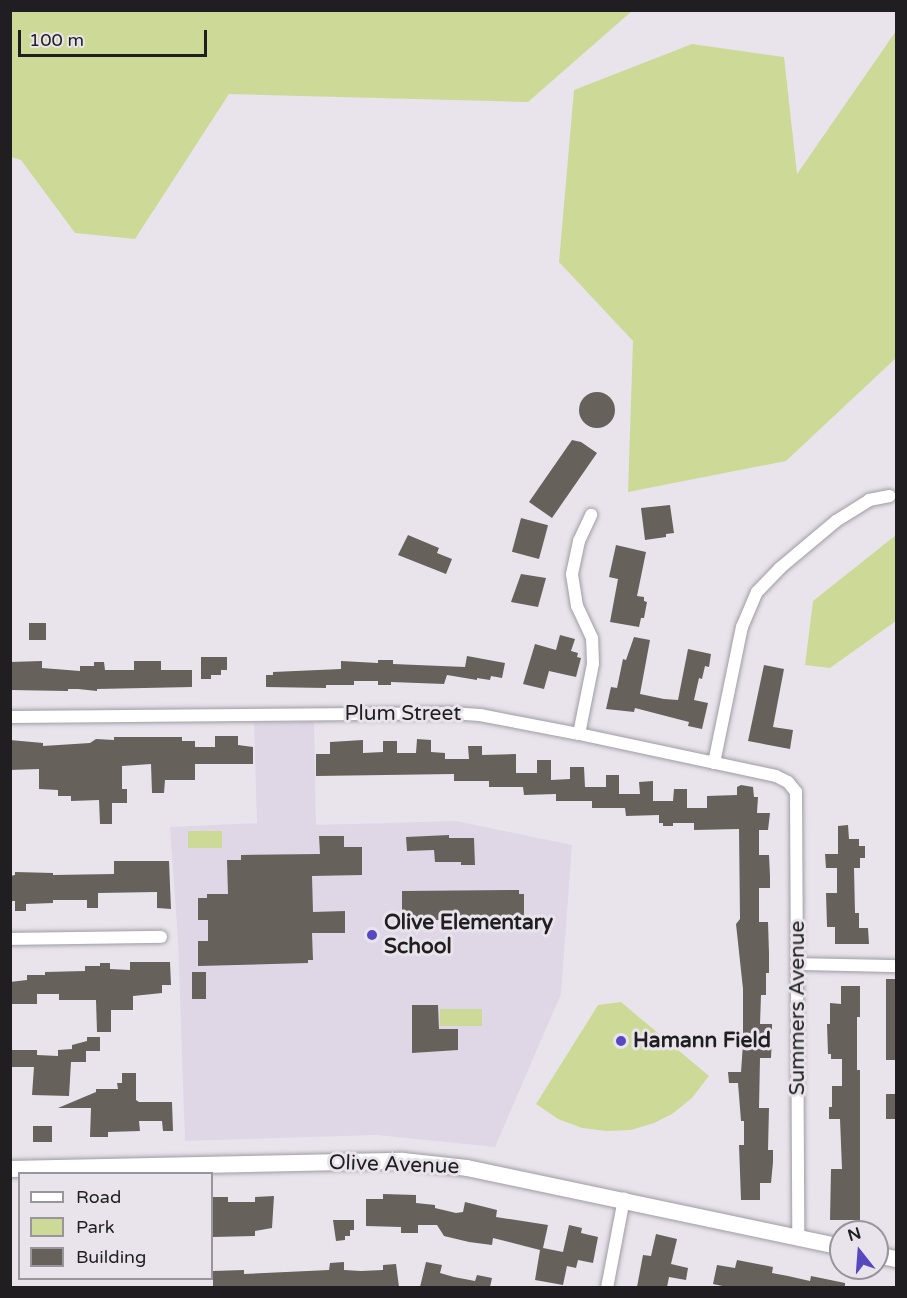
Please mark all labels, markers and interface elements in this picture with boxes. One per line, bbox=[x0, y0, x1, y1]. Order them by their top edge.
scale bar bbox=[21, 18, 210, 56]
text: 100 m bbox=[29, 29, 84, 51]
street label: Plum Street bbox=[345, 701, 461, 727]
place label: Olive Elementary School bbox=[384, 910, 553, 960]
street label: Summers Avenue bbox=[785, 921, 811, 1095]
marker: Olive Elementary School bbox=[365, 928, 379, 942]
place label: Hamann Field bbox=[633, 1028, 771, 1054]
marker: Hamann Field bbox=[614, 1034, 628, 1048]
street label: Olive Avenue bbox=[328, 1150, 460, 1180]
legend bbox=[18, 1172, 213, 1280]
text: Road bbox=[76, 1186, 121, 1208]
text: Park bbox=[76, 1216, 114, 1238]
north arrow bbox=[829, 1220, 889, 1280]
text: N bbox=[845, 1223, 863, 1246]
text: Building bbox=[76, 1246, 146, 1268]

